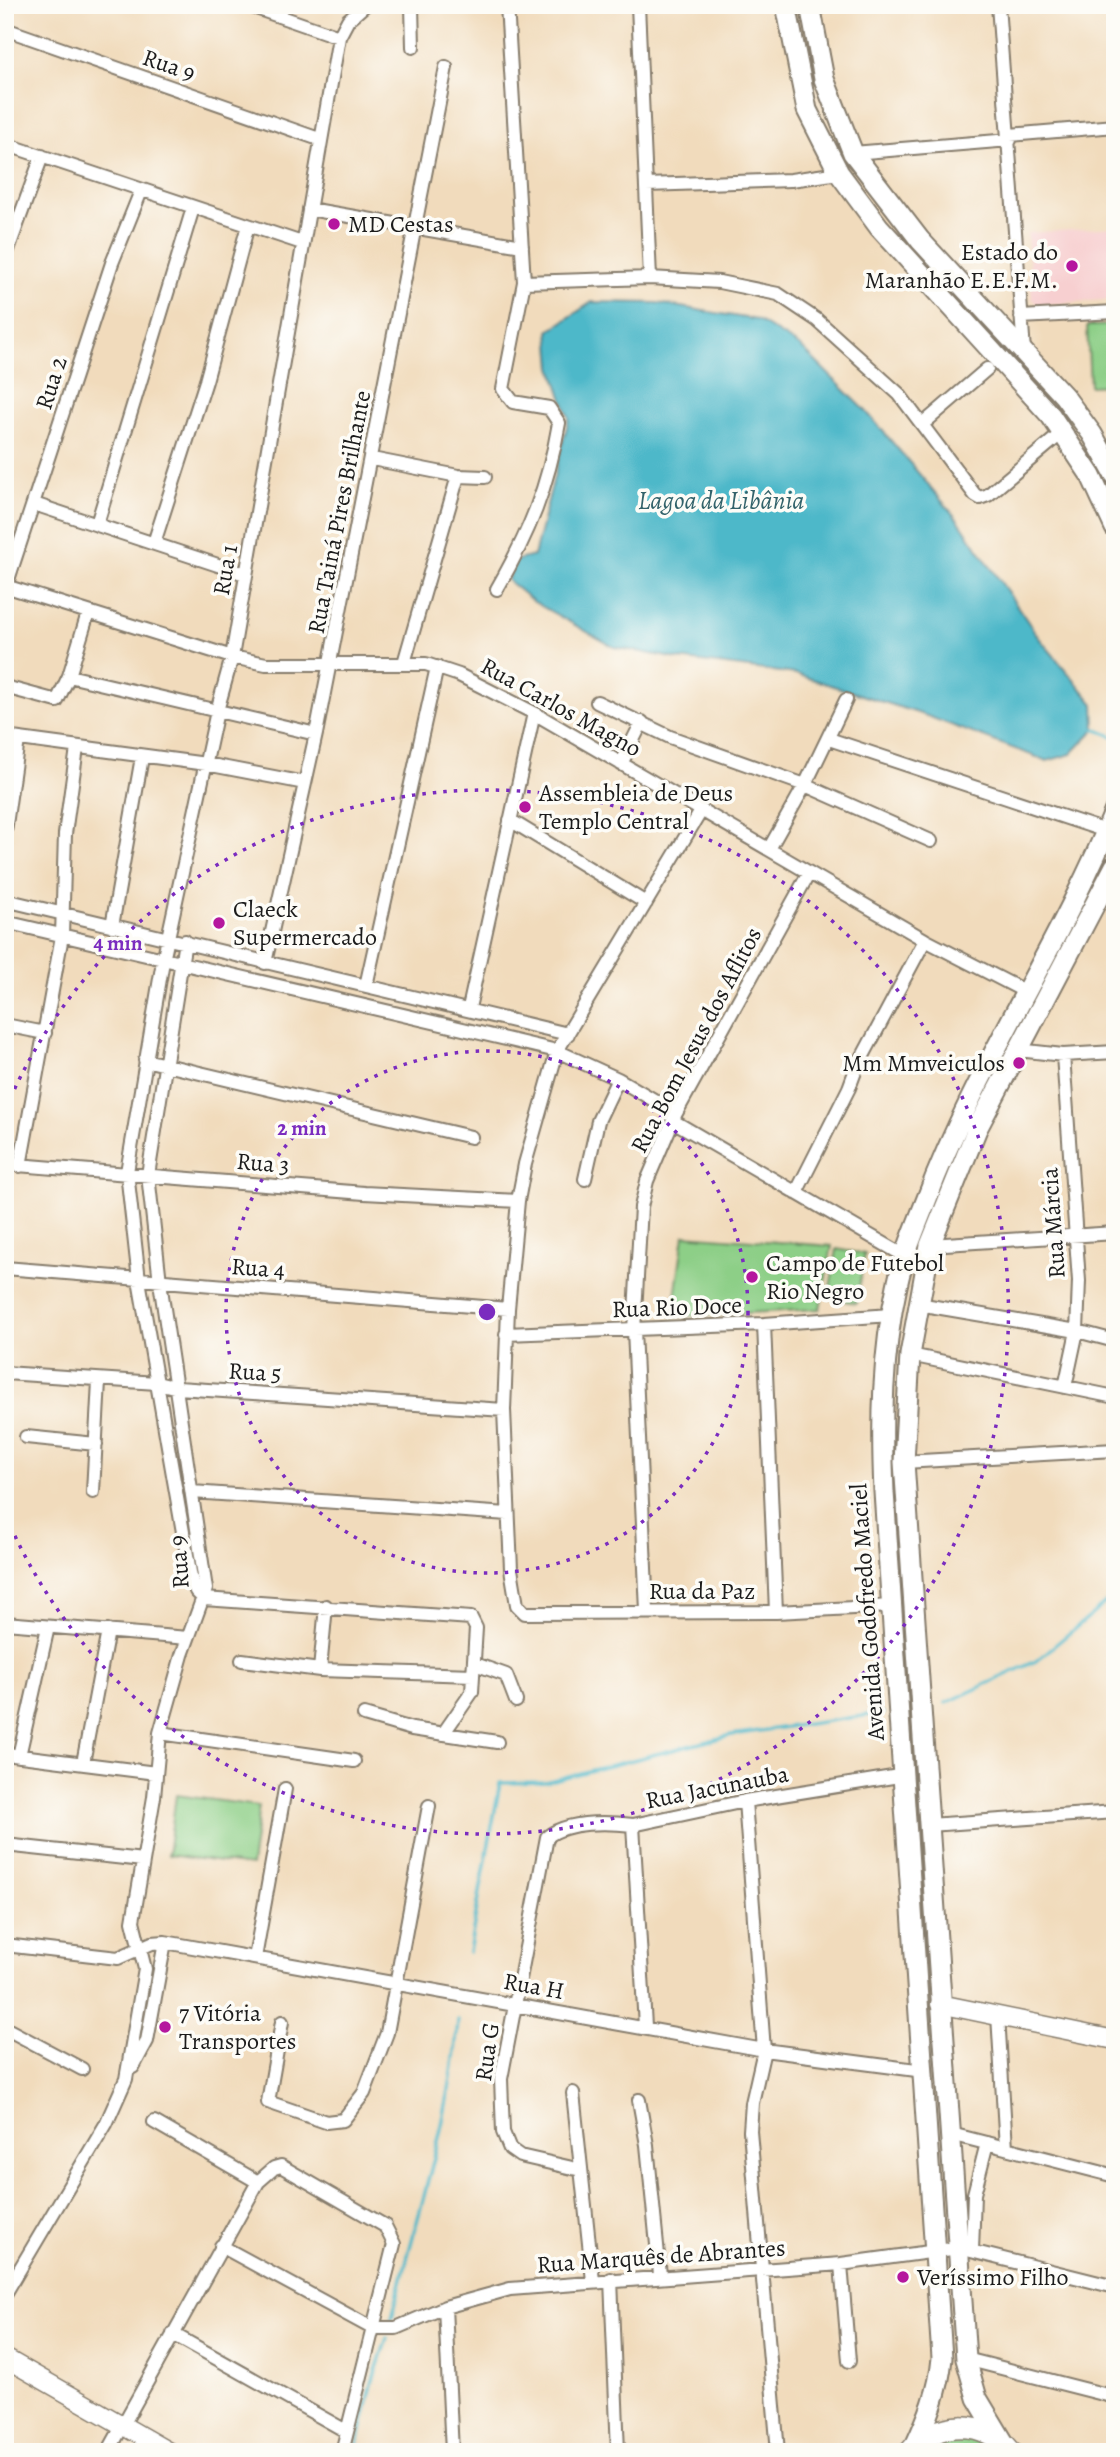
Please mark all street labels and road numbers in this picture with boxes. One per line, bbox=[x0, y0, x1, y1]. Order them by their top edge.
street label: Rua 9 bbox=[138, 41, 200, 89]
street label: Rua 2 bbox=[27, 352, 75, 414]
street label: Rua Tainá Pires Brilhante bbox=[300, 388, 378, 636]
street label: Rua 1 bbox=[205, 542, 245, 598]
street label: Rua Carlos Magno bbox=[475, 650, 647, 764]
street label: Rua Bom Jesus dos Aflitos bbox=[623, 921, 769, 1159]
street label: Rua 3 bbox=[235, 1145, 291, 1181]
street label: Rua Márcia bbox=[1033, 1166, 1073, 1280]
street label: Rua 4 bbox=[230, 1250, 286, 1286]
street label: Rua Rio Doce bbox=[611, 1289, 743, 1325]
street label: Rua 5 bbox=[228, 1355, 282, 1389]
street label: Avenida Godofredo Maciel bbox=[842, 1482, 892, 1743]
street label: Rua 9 bbox=[161, 1534, 197, 1590]
street label: Rua da Paz bbox=[649, 1575, 755, 1607]
street label: Rua Jacunauba bbox=[643, 1757, 792, 1817]
street label: Rua H bbox=[501, 1965, 567, 2007]
street label: Rua G bbox=[467, 2021, 507, 2083]
street label: Rua Marquês de Abrantes bbox=[536, 2231, 786, 2281]

